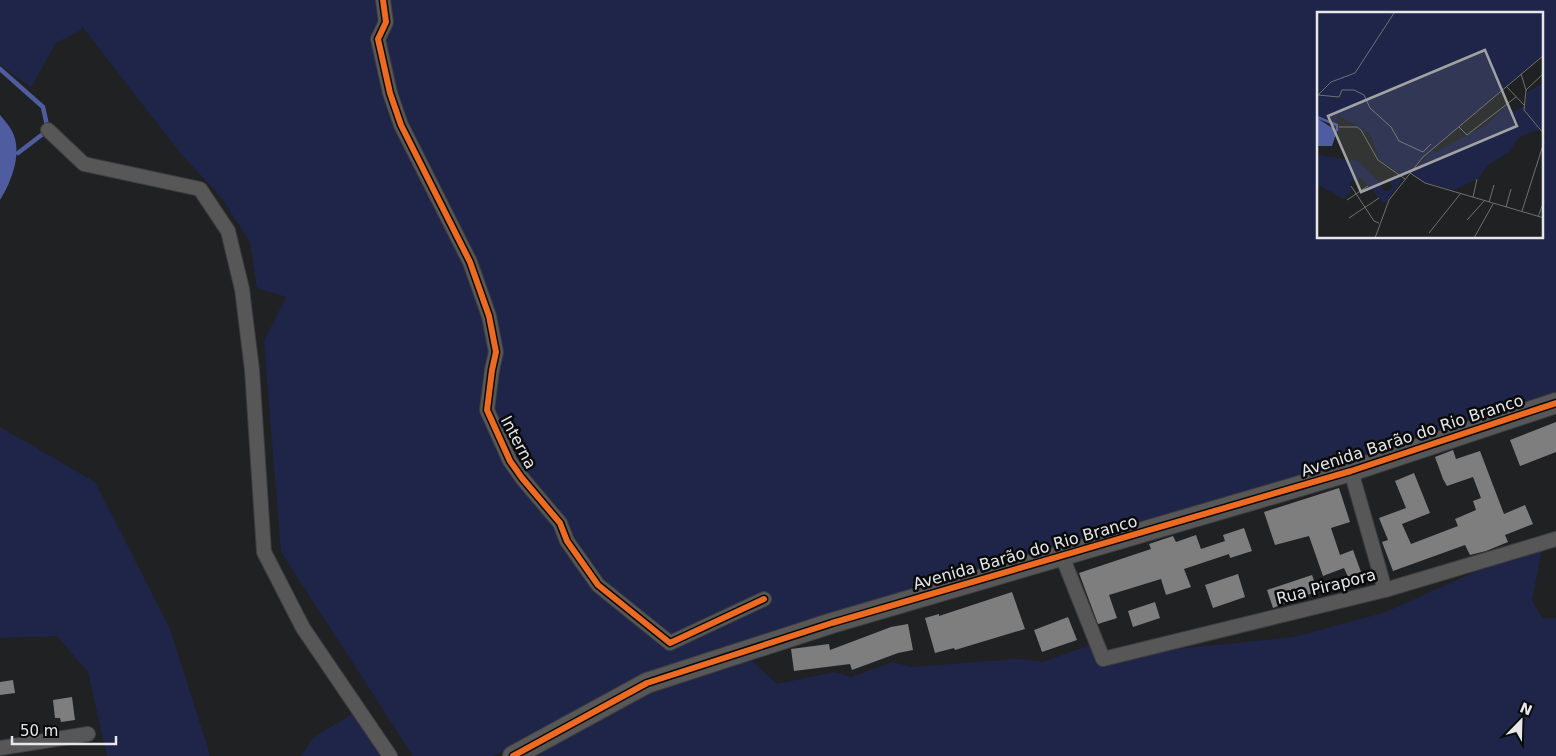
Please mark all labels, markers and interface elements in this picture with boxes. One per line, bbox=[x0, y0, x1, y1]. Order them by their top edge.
inset map bbox=[1317, 12, 1544, 239]
street label: Avenida Barão do Rio Branco bbox=[1299, 391, 1526, 480]
street label: Interna bbox=[497, 413, 540, 472]
street label: Avenida Barão do Rio Branco bbox=[911, 511, 1140, 594]
street label: Rua Pirapora bbox=[1274, 565, 1378, 608]
north arrow bbox=[1496, 696, 1546, 746]
text: N bbox=[1518, 699, 1535, 719]
scale bar bbox=[12, 714, 116, 746]
text: 50 m bbox=[20, 722, 58, 740]

